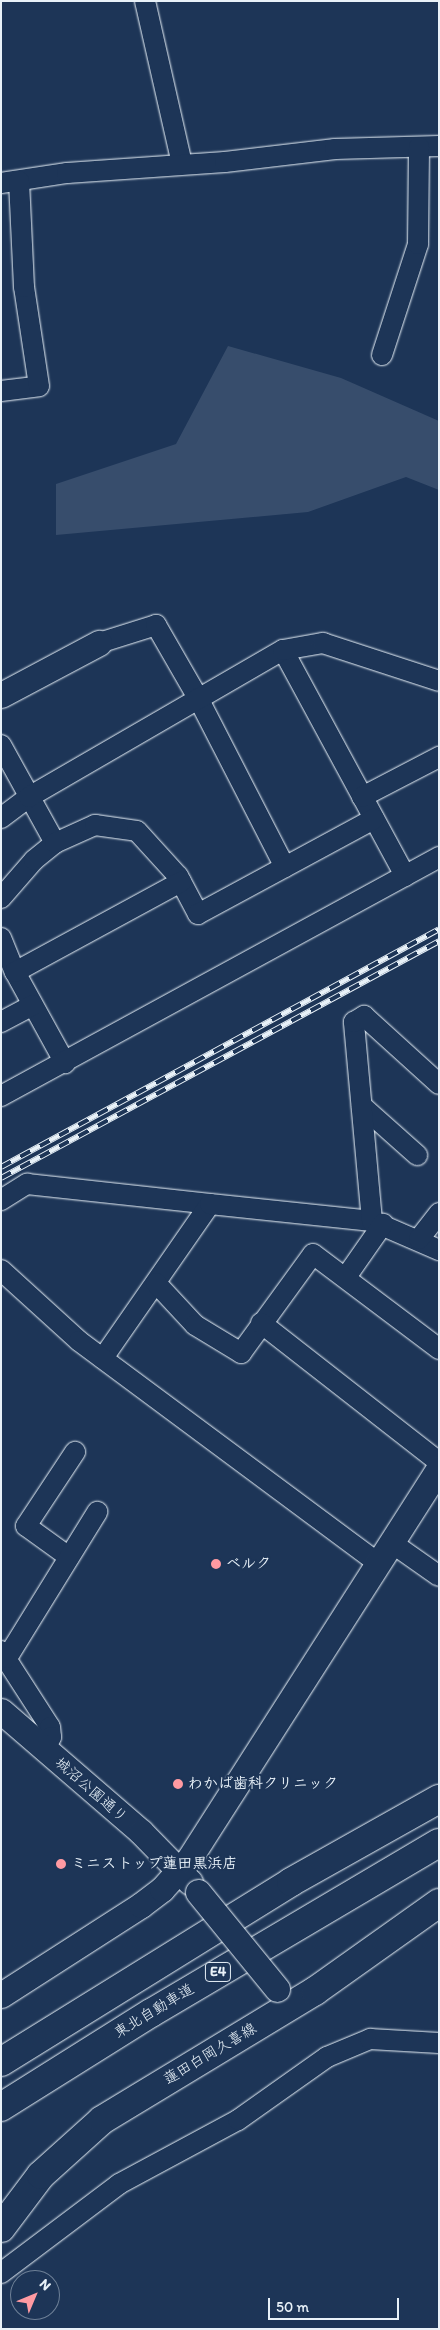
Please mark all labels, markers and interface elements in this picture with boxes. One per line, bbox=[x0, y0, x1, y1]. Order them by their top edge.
place label: ベルク bbox=[226, 1555, 271, 1573]
marker: ベルク bbox=[210, 1558, 222, 1570]
street label: 城沼公園通り bbox=[51, 1754, 131, 1826]
place label: わかば歯科クリニック bbox=[188, 1775, 338, 1793]
marker: わかば歯科クリニック bbox=[172, 1778, 184, 1790]
place label: ミニストップ蓮田黒浜店 bbox=[71, 1855, 236, 1873]
marker: ミニストップ蓮田黒浜店 bbox=[55, 1858, 67, 1870]
road number: E4 bbox=[204, 1960, 232, 1984]
street label: 東北自動車道 bbox=[111, 1980, 197, 2042]
street label: 蓮田白岡久喜線 bbox=[160, 2019, 260, 2089]
north arrow bbox=[10, 2270, 60, 2320]
text: N bbox=[36, 2275, 55, 2294]
scale bar bbox=[270, 2288, 401, 2320]
text: 50 m bbox=[276, 2298, 309, 2316]

